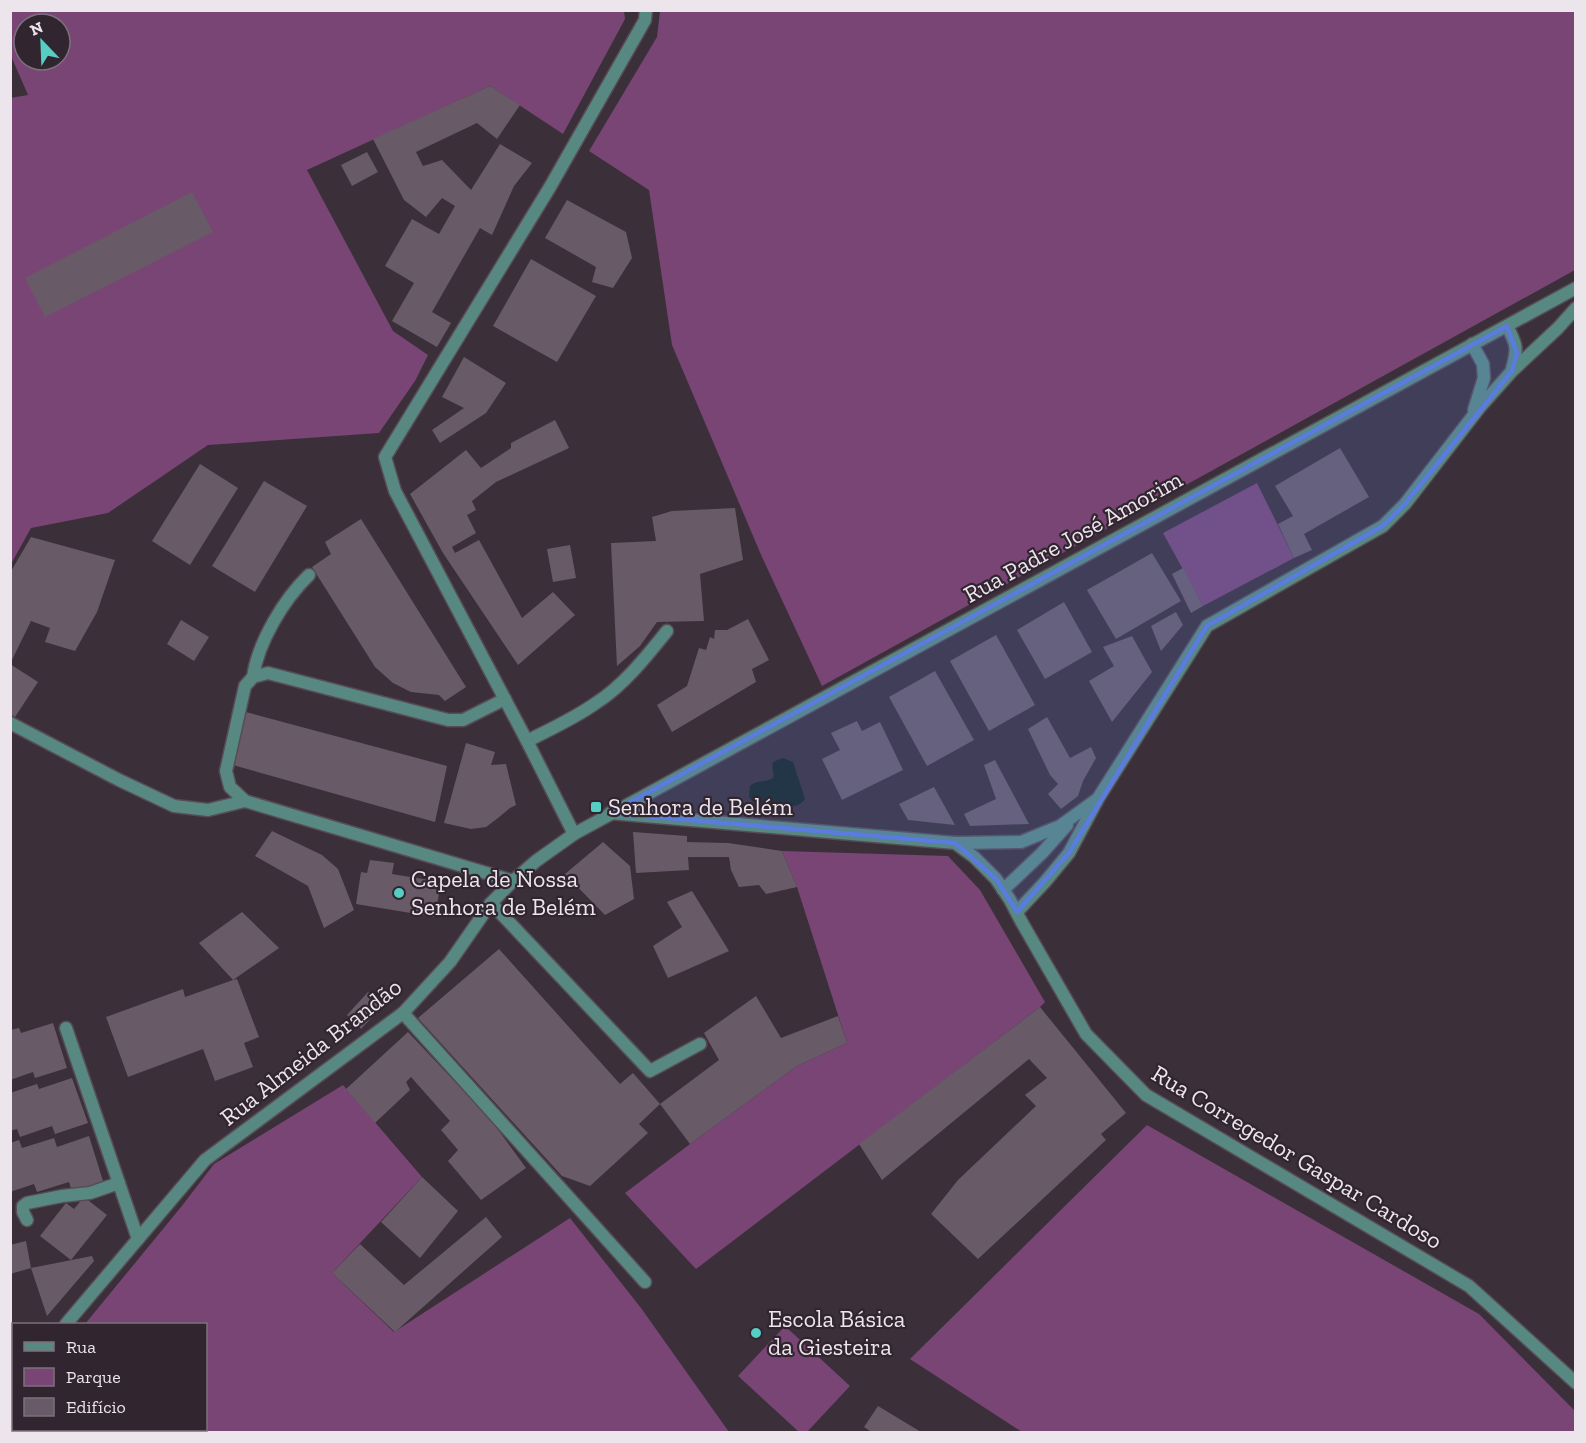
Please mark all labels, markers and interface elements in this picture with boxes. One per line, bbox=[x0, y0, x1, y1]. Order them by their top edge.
north arrow bbox=[12, 12, 72, 72]
text: N bbox=[27, 18, 46, 40]
street label: Rua Padre José Amorim bbox=[958, 464, 1187, 609]
place label: Senhora de Belém bbox=[608, 792, 793, 821]
marker: Senhora de Belém bbox=[589, 800, 603, 814]
place label: Capela de Nossa Senhora de Belém bbox=[411, 864, 596, 921]
marker: Capela de Nossa Senhora de Belém bbox=[392, 886, 406, 900]
street label: Rua Almeida Brandão bbox=[214, 972, 407, 1132]
street label: Rua Corregedor Gaspar Cardoso bbox=[1147, 1058, 1448, 1255]
place label: Escola Básica da Giesteira bbox=[768, 1304, 906, 1361]
legend bbox=[12, 1323, 207, 1431]
marker: Escola Básica da Giesteira bbox=[749, 1326, 763, 1340]
text: Rua bbox=[66, 1336, 96, 1358]
text: Parque bbox=[66, 1366, 121, 1388]
text: Edifício bbox=[66, 1396, 126, 1418]

